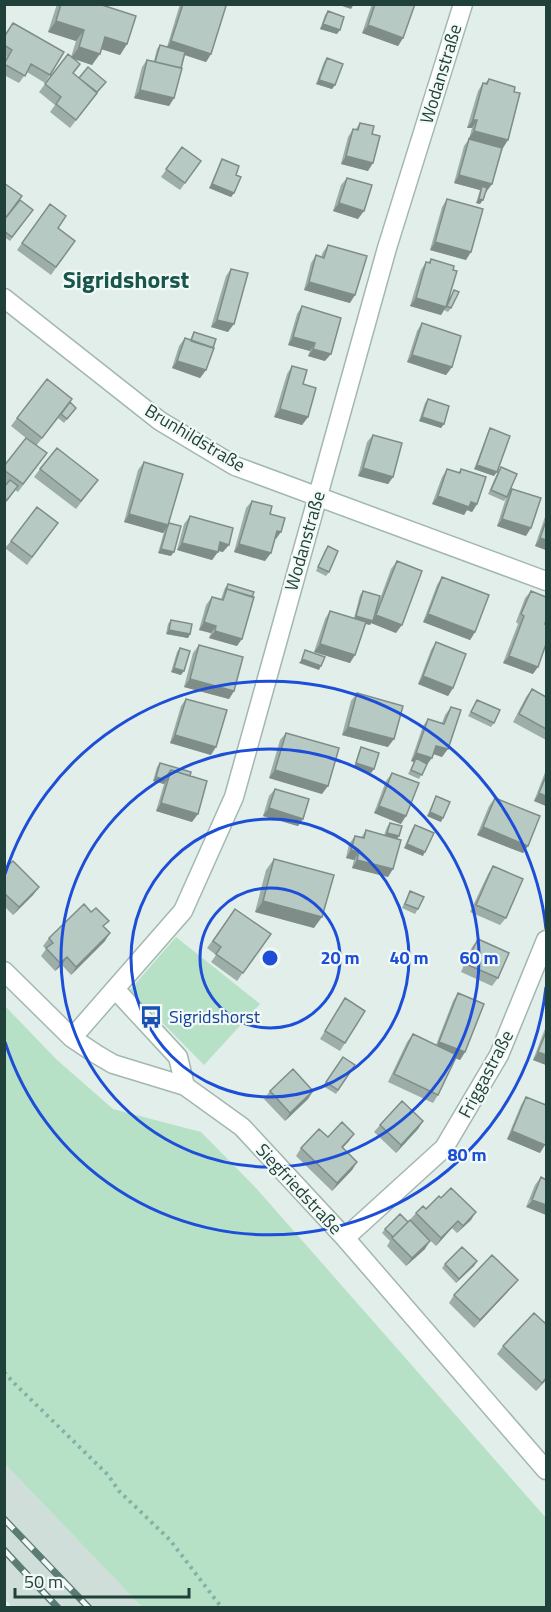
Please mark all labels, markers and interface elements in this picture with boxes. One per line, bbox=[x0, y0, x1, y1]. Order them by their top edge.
street label: Wodanstraße bbox=[413, 21, 468, 127]
district label: Sigridshorst bbox=[63, 261, 190, 297]
street label: Brunhildstraße bbox=[140, 397, 251, 478]
street label: Wodanstraße bbox=[277, 488, 332, 594]
text: 20 m bbox=[320, 944, 360, 971]
text: 40 m bbox=[389, 944, 429, 971]
text: 60 m bbox=[459, 944, 499, 971]
centre of rings bbox=[260, 948, 280, 968]
place label: Sigridshorst bbox=[169, 1003, 261, 1030]
bus stop icon: Sigridshorst bbox=[138, 1004, 164, 1030]
street label: Friggastraße bbox=[451, 1025, 520, 1123]
street label: Siegfriedstraße bbox=[250, 1137, 349, 1240]
text: 80 m bbox=[447, 1141, 487, 1168]
scale bar bbox=[15, 1561, 189, 1599]
text: 50 m bbox=[24, 1568, 63, 1595]

